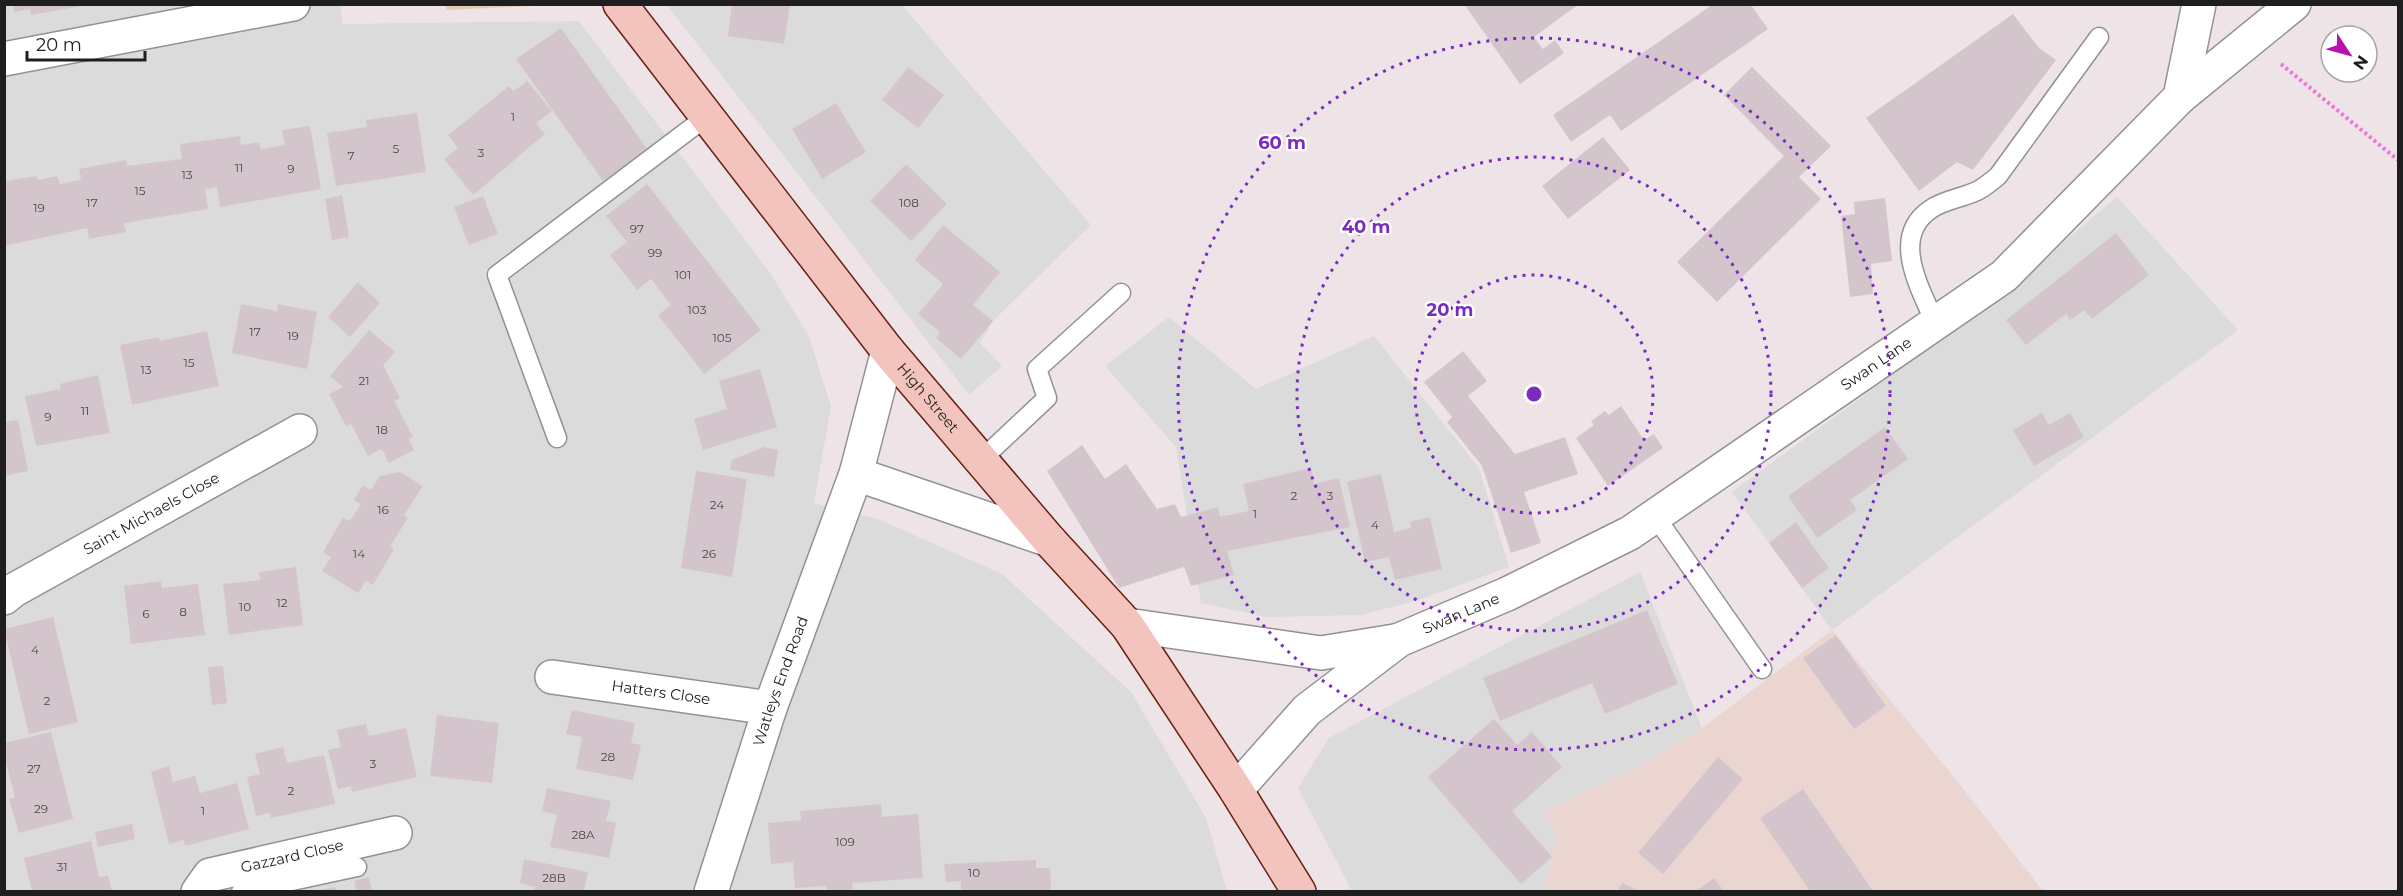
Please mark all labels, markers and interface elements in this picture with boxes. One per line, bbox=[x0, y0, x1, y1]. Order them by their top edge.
scale bar bbox=[27, 24, 146, 62]
north arrow bbox=[2319, 24, 2379, 84]
text: 20 m bbox=[36, 34, 82, 56]
text: N bbox=[2349, 52, 2372, 73]
house number: 1 bbox=[511, 109, 515, 124]
text: 60 m bbox=[1258, 132, 1306, 154]
house number: 5 bbox=[393, 141, 400, 156]
house number: 3 bbox=[478, 145, 485, 160]
house number: 7 bbox=[347, 148, 355, 163]
house number: 11 bbox=[235, 160, 243, 175]
house number: 9 bbox=[287, 161, 295, 176]
house number: 13 bbox=[181, 167, 193, 182]
house number: 15 bbox=[134, 183, 146, 198]
house number: 17 bbox=[86, 195, 98, 210]
house number: 108 bbox=[899, 195, 919, 210]
house number: 19 bbox=[33, 200, 45, 215]
text: 40 m bbox=[1342, 216, 1390, 238]
house number: 97 bbox=[630, 221, 644, 236]
house number: 99 bbox=[648, 245, 662, 260]
house number: 101 bbox=[675, 267, 691, 282]
text: 20 m bbox=[1427, 299, 1473, 321]
house number: 103 bbox=[688, 302, 707, 317]
house number: 17 bbox=[249, 324, 261, 339]
house number: 19 bbox=[287, 328, 299, 343]
house number: 105 bbox=[712, 330, 732, 345]
street label: Swan Lane bbox=[1837, 332, 1915, 394]
house number: 15 bbox=[183, 355, 195, 370]
street label: High Street bbox=[893, 359, 963, 436]
house number: 13 bbox=[140, 362, 152, 377]
house number: 21 bbox=[358, 373, 370, 388]
centre of rings bbox=[1524, 384, 1544, 404]
house number: 11 bbox=[81, 403, 89, 418]
house number: 9 bbox=[44, 409, 52, 424]
house number: 18 bbox=[376, 422, 388, 437]
street label: Saint Michaels Close bbox=[80, 468, 223, 559]
house number: 2 bbox=[1291, 488, 1298, 503]
house number: 3 bbox=[1327, 488, 1334, 503]
house number: 24 bbox=[710, 497, 724, 512]
house number: 16 bbox=[377, 502, 389, 517]
house number: 1 bbox=[1253, 506, 1257, 521]
house number: 4 bbox=[1371, 517, 1379, 532]
house number: 14 bbox=[353, 546, 365, 561]
house number: 26 bbox=[702, 546, 716, 561]
street label: Swan Lane bbox=[1419, 588, 1502, 638]
house number: 12 bbox=[276, 595, 288, 610]
house number: 10 bbox=[239, 599, 251, 614]
house number: 8 bbox=[179, 604, 187, 619]
house number: 6 bbox=[142, 606, 150, 621]
street label: Watleys End Road bbox=[748, 613, 812, 748]
house number: 4 bbox=[31, 642, 39, 657]
street label: Hatters Close bbox=[610, 676, 712, 708]
house number: 2 bbox=[44, 693, 51, 708]
house number: 28 bbox=[601, 749, 616, 764]
house number: 3 bbox=[370, 756, 377, 771]
house number: 27 bbox=[27, 761, 41, 776]
house number: 2 bbox=[288, 783, 295, 798]
house number: 29 bbox=[34, 801, 48, 816]
house number: 1 bbox=[201, 803, 205, 818]
house number: 28A bbox=[571, 827, 595, 842]
house number: 109 bbox=[835, 834, 855, 849]
street label: Gazzard Close bbox=[239, 835, 345, 877]
house number: 31 bbox=[56, 859, 68, 874]
house number: 10 bbox=[968, 865, 980, 880]
house number: 28B bbox=[542, 870, 566, 885]

